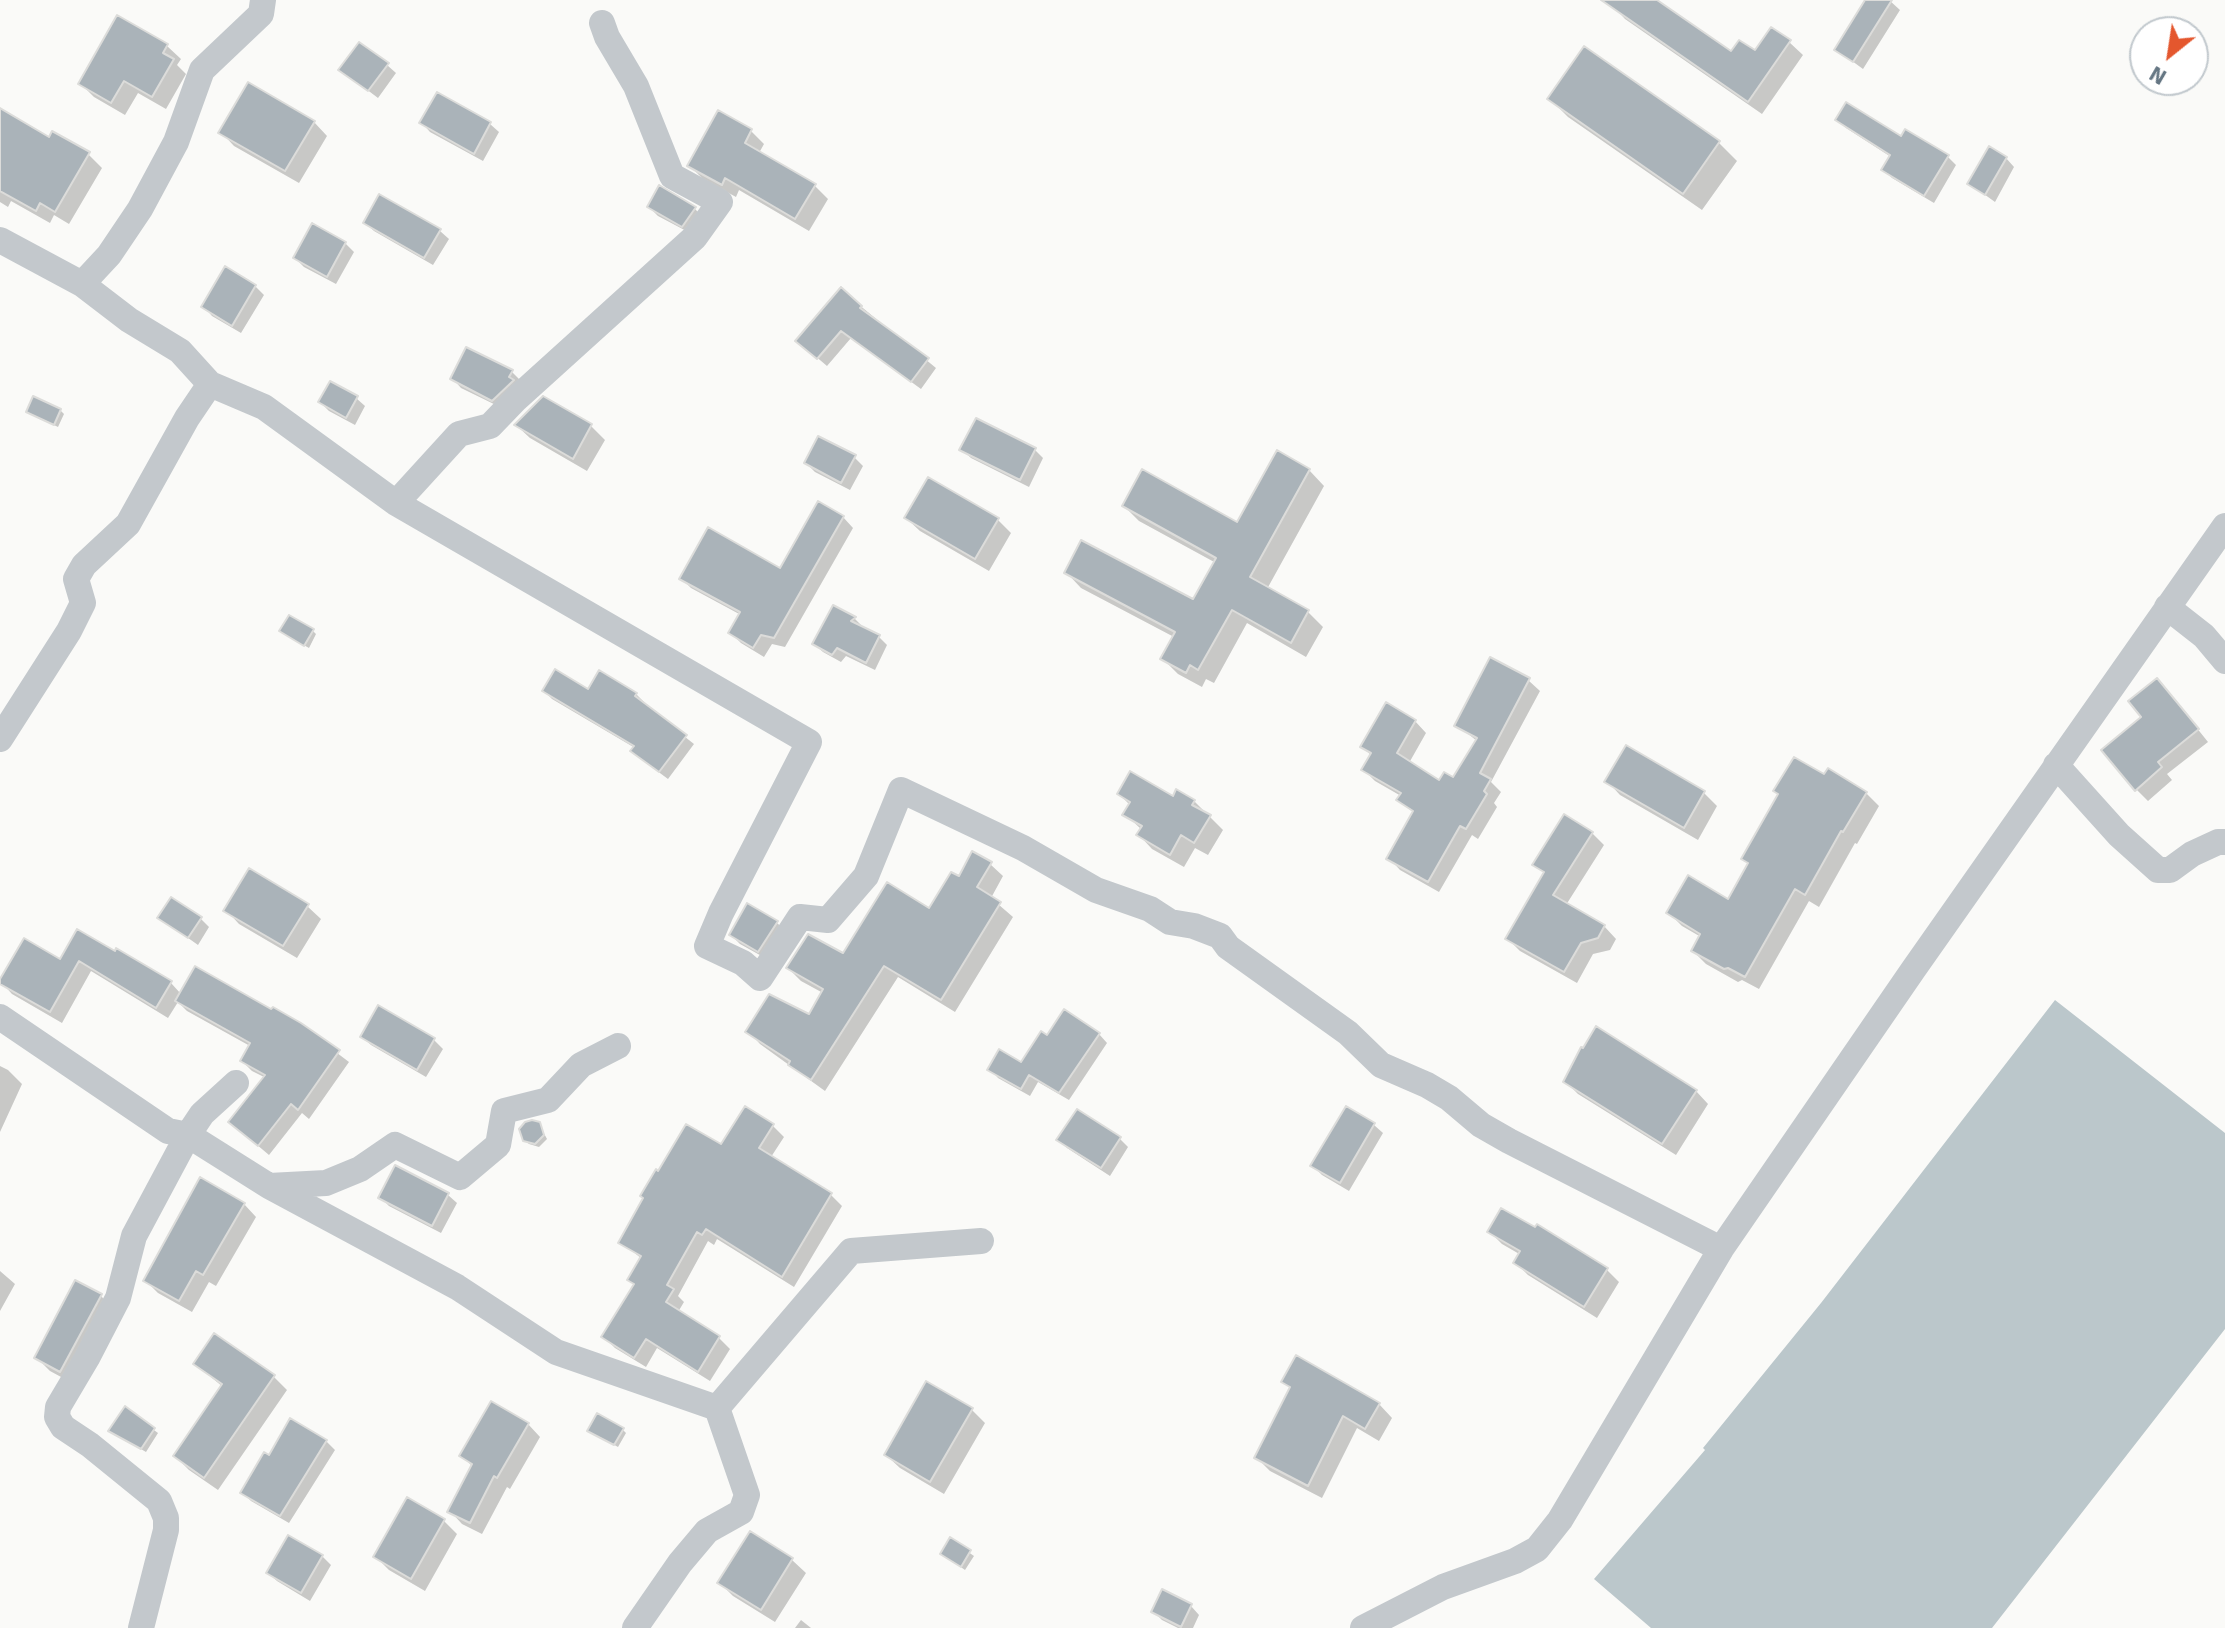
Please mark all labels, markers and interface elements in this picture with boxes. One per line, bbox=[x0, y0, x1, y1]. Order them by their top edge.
north arrow bbox=[2129, 16, 2209, 96]
text: N bbox=[2144, 60, 2171, 91]

